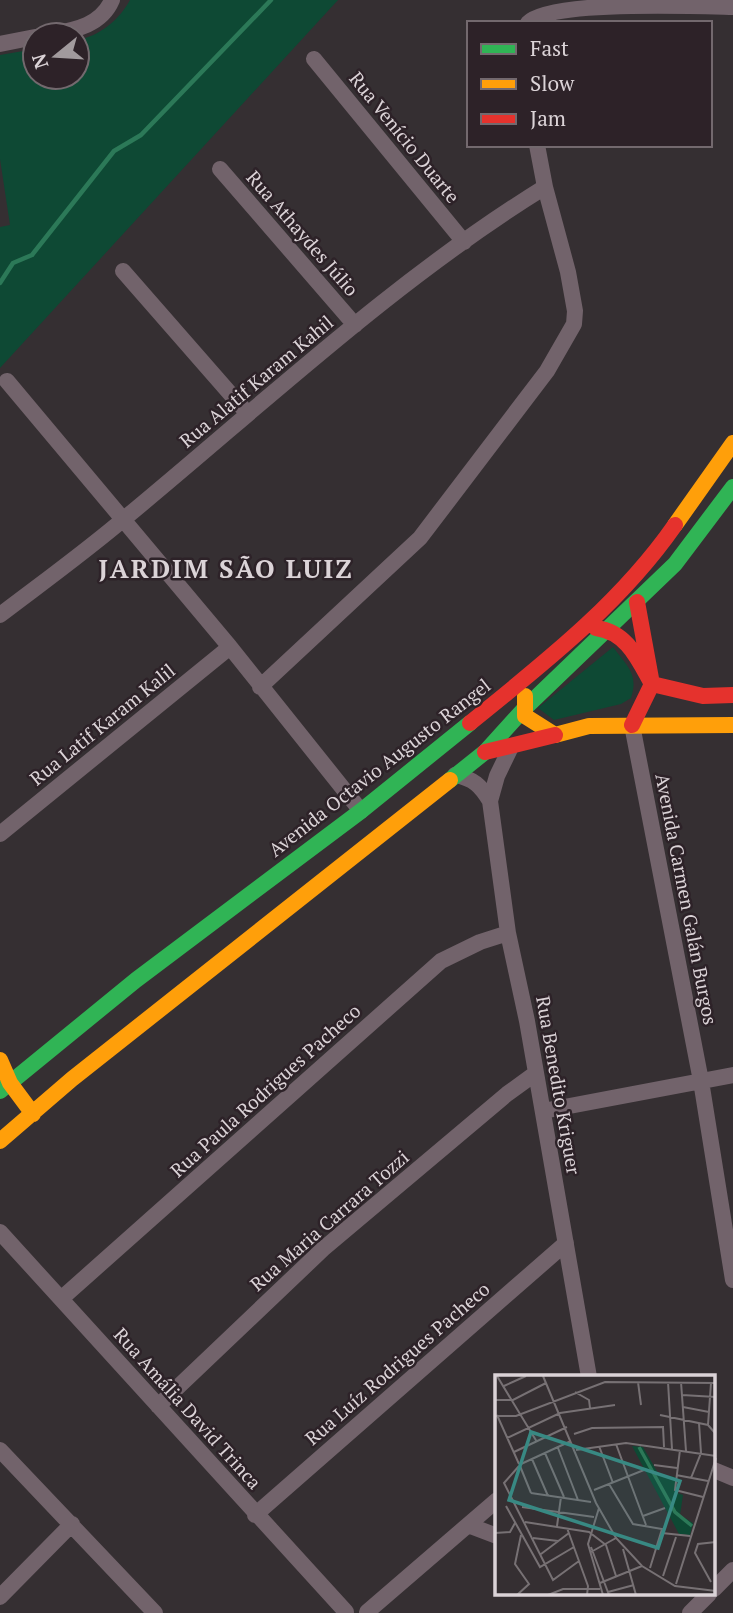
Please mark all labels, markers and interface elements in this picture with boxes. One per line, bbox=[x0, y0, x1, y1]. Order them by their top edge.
north arrow bbox=[21, 21, 91, 91]
legend bbox=[467, 21, 712, 147]
text: Fast bbox=[530, 34, 569, 62]
text: N bbox=[25, 50, 53, 72]
street label: Rua Venício Duarte bbox=[344, 66, 466, 208]
text: Slow bbox=[530, 69, 575, 97]
text: Jam bbox=[530, 104, 566, 132]
street label: Rua Athaydes Júlio bbox=[242, 165, 364, 301]
street label: Rua Alatif Karam Kahil bbox=[174, 309, 338, 453]
district label: JARDIM SÃO LUIZ bbox=[98, 551, 354, 585]
street label: Rua Latif Karam Kalil bbox=[24, 658, 180, 790]
street label: Avenida Octavio Augusto Rangel bbox=[263, 672, 495, 862]
street label: Avenida Carmen Galán Burgos bbox=[650, 771, 724, 1027]
street label: Rua Benedito Kriguer bbox=[531, 994, 587, 1177]
street label: Rua Paula Rodrigues Pacheco bbox=[165, 998, 365, 1182]
street label: Rua Maria Carrara Tozzi bbox=[244, 1144, 414, 1296]
street label: Rua Luíz Rodrigues Pacheco bbox=[299, 1276, 495, 1450]
street label: Rua Amália David Trinca bbox=[109, 1322, 267, 1494]
inset map bbox=[495, 1375, 716, 1596]

